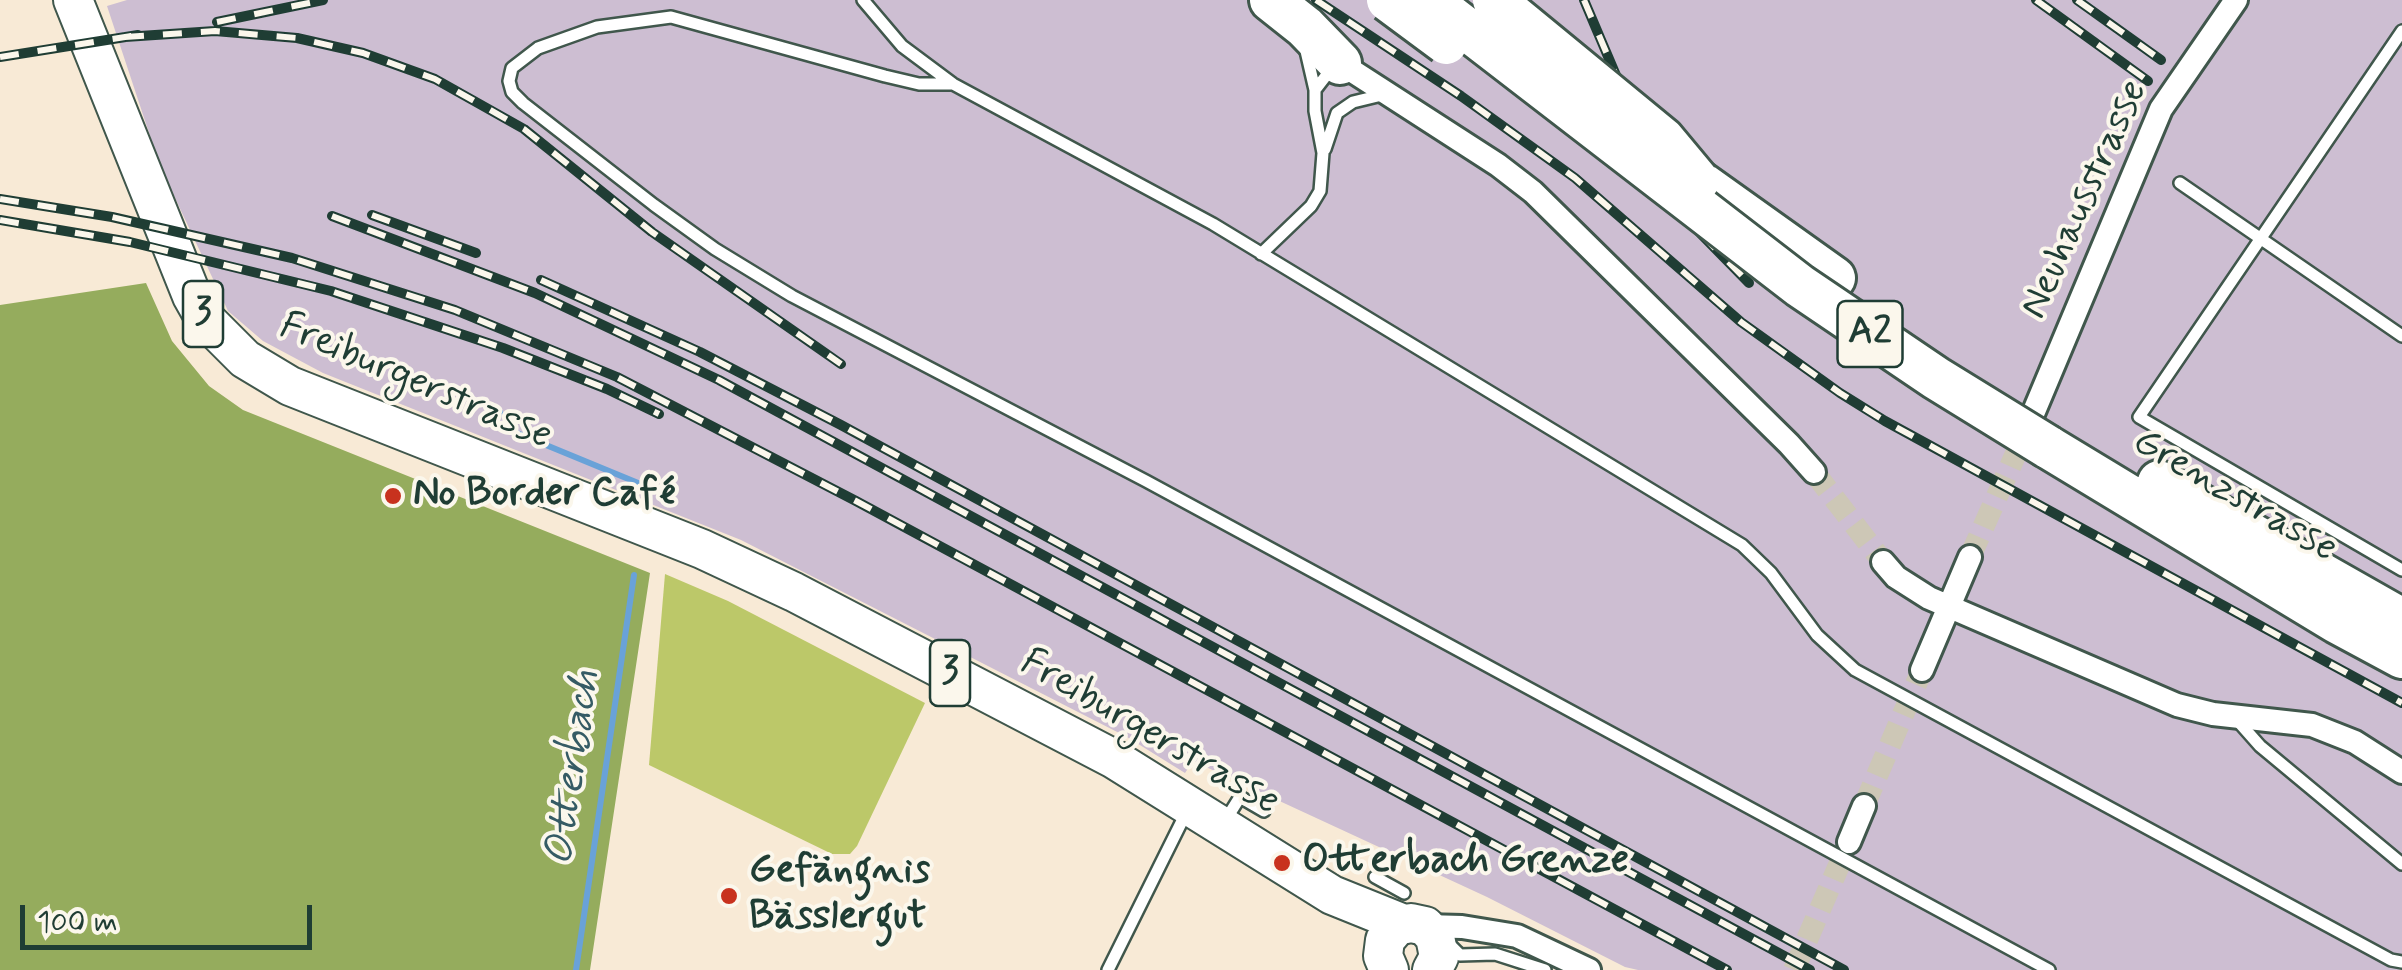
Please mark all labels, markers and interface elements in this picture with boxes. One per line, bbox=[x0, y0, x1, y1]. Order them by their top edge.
street label: Neuhausstrasse bbox=[2012, 73, 2160, 327]
road number: 3 bbox=[183, 281, 223, 347]
road number: A2 bbox=[1838, 301, 1902, 367]
street label: Freiburgerstrasse bbox=[271, 304, 559, 462]
street label: Grenzstrasse bbox=[2123, 419, 2345, 575]
place label: No Border Café bbox=[413, 472, 675, 520]
marker: No Border Café bbox=[382, 485, 404, 507]
road number: 3 bbox=[930, 640, 970, 706]
street label: Freiburgerstrasse bbox=[1011, 640, 1287, 828]
water label: Otterbach bbox=[536, 667, 614, 869]
place label: Otterbach Grenze bbox=[1302, 839, 1629, 887]
place label: Gefängnis Bässlergut bbox=[749, 849, 930, 943]
marker: Otterbach Grenze bbox=[1271, 852, 1293, 874]
scale bar bbox=[25, 885, 318, 947]
marker: Gefängnis Bässlergut bbox=[718, 885, 740, 907]
text: 100 m bbox=[37, 903, 118, 942]

